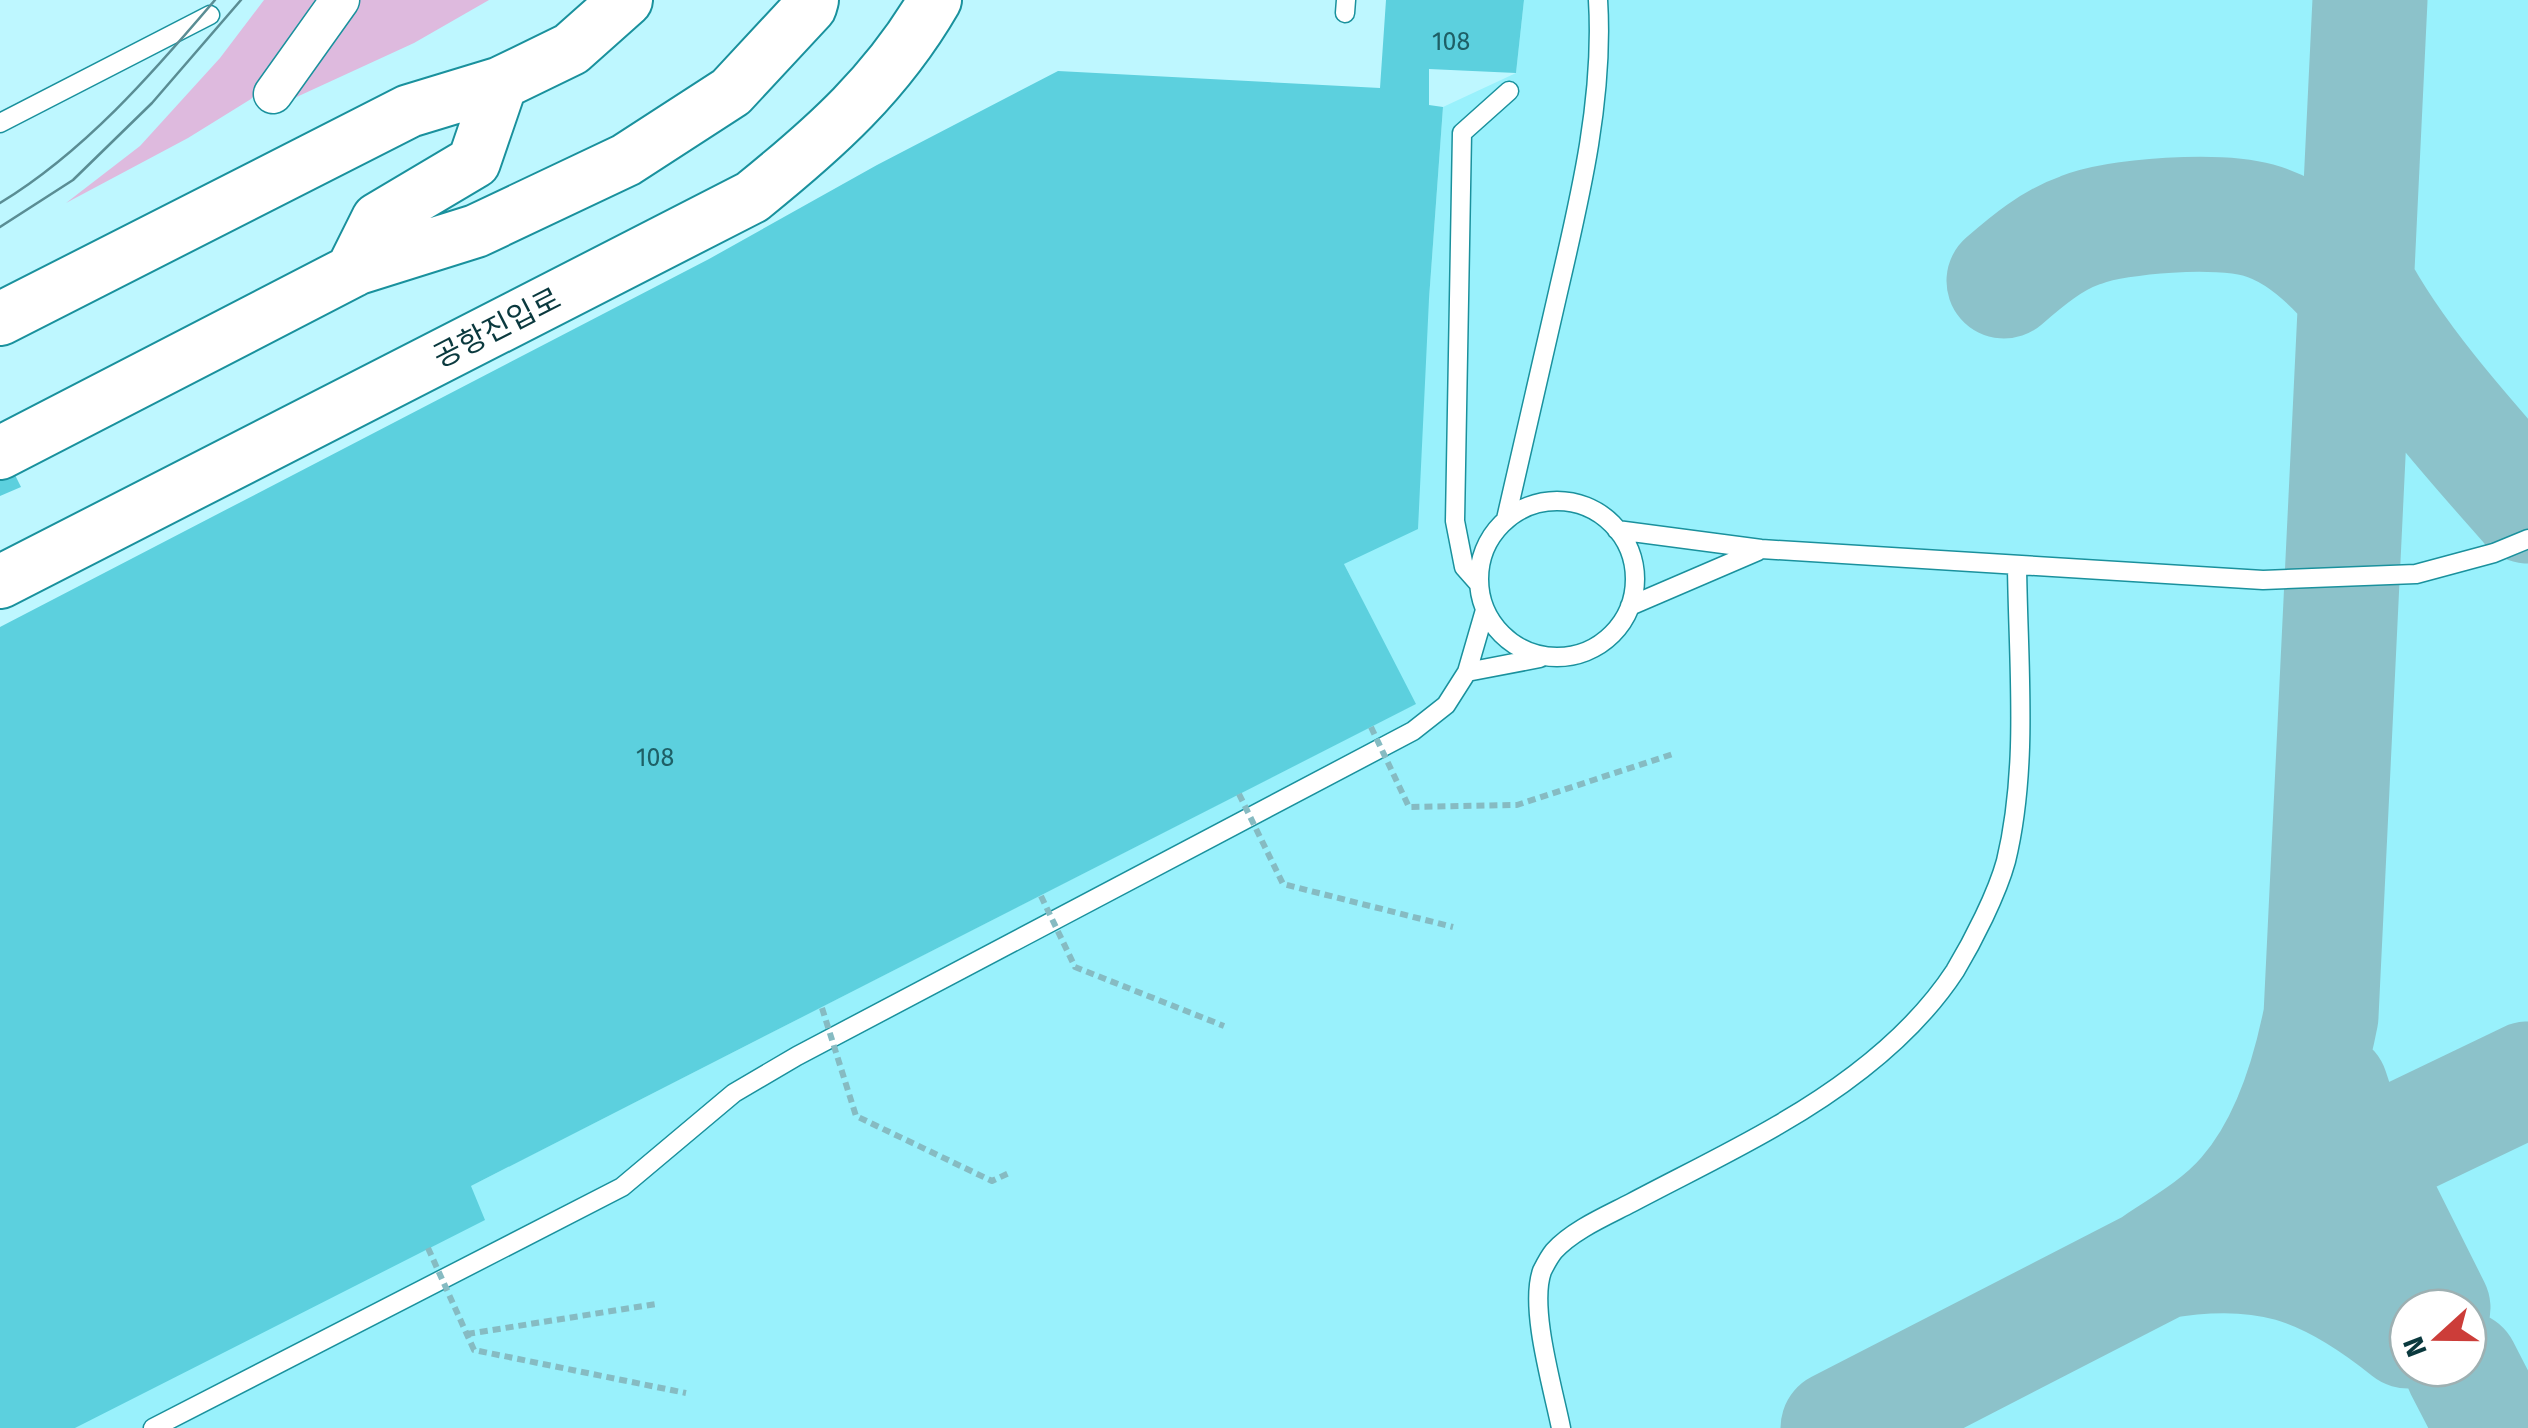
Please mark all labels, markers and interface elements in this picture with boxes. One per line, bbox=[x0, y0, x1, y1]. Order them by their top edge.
house number: 108 bbox=[1432, 27, 1470, 57]
street label: 공항진입로 bbox=[427, 281, 567, 375]
house number: 108 bbox=[636, 743, 674, 773]
north arrow bbox=[2388, 1288, 2488, 1388]
text: N bbox=[2396, 1332, 2434, 1361]

